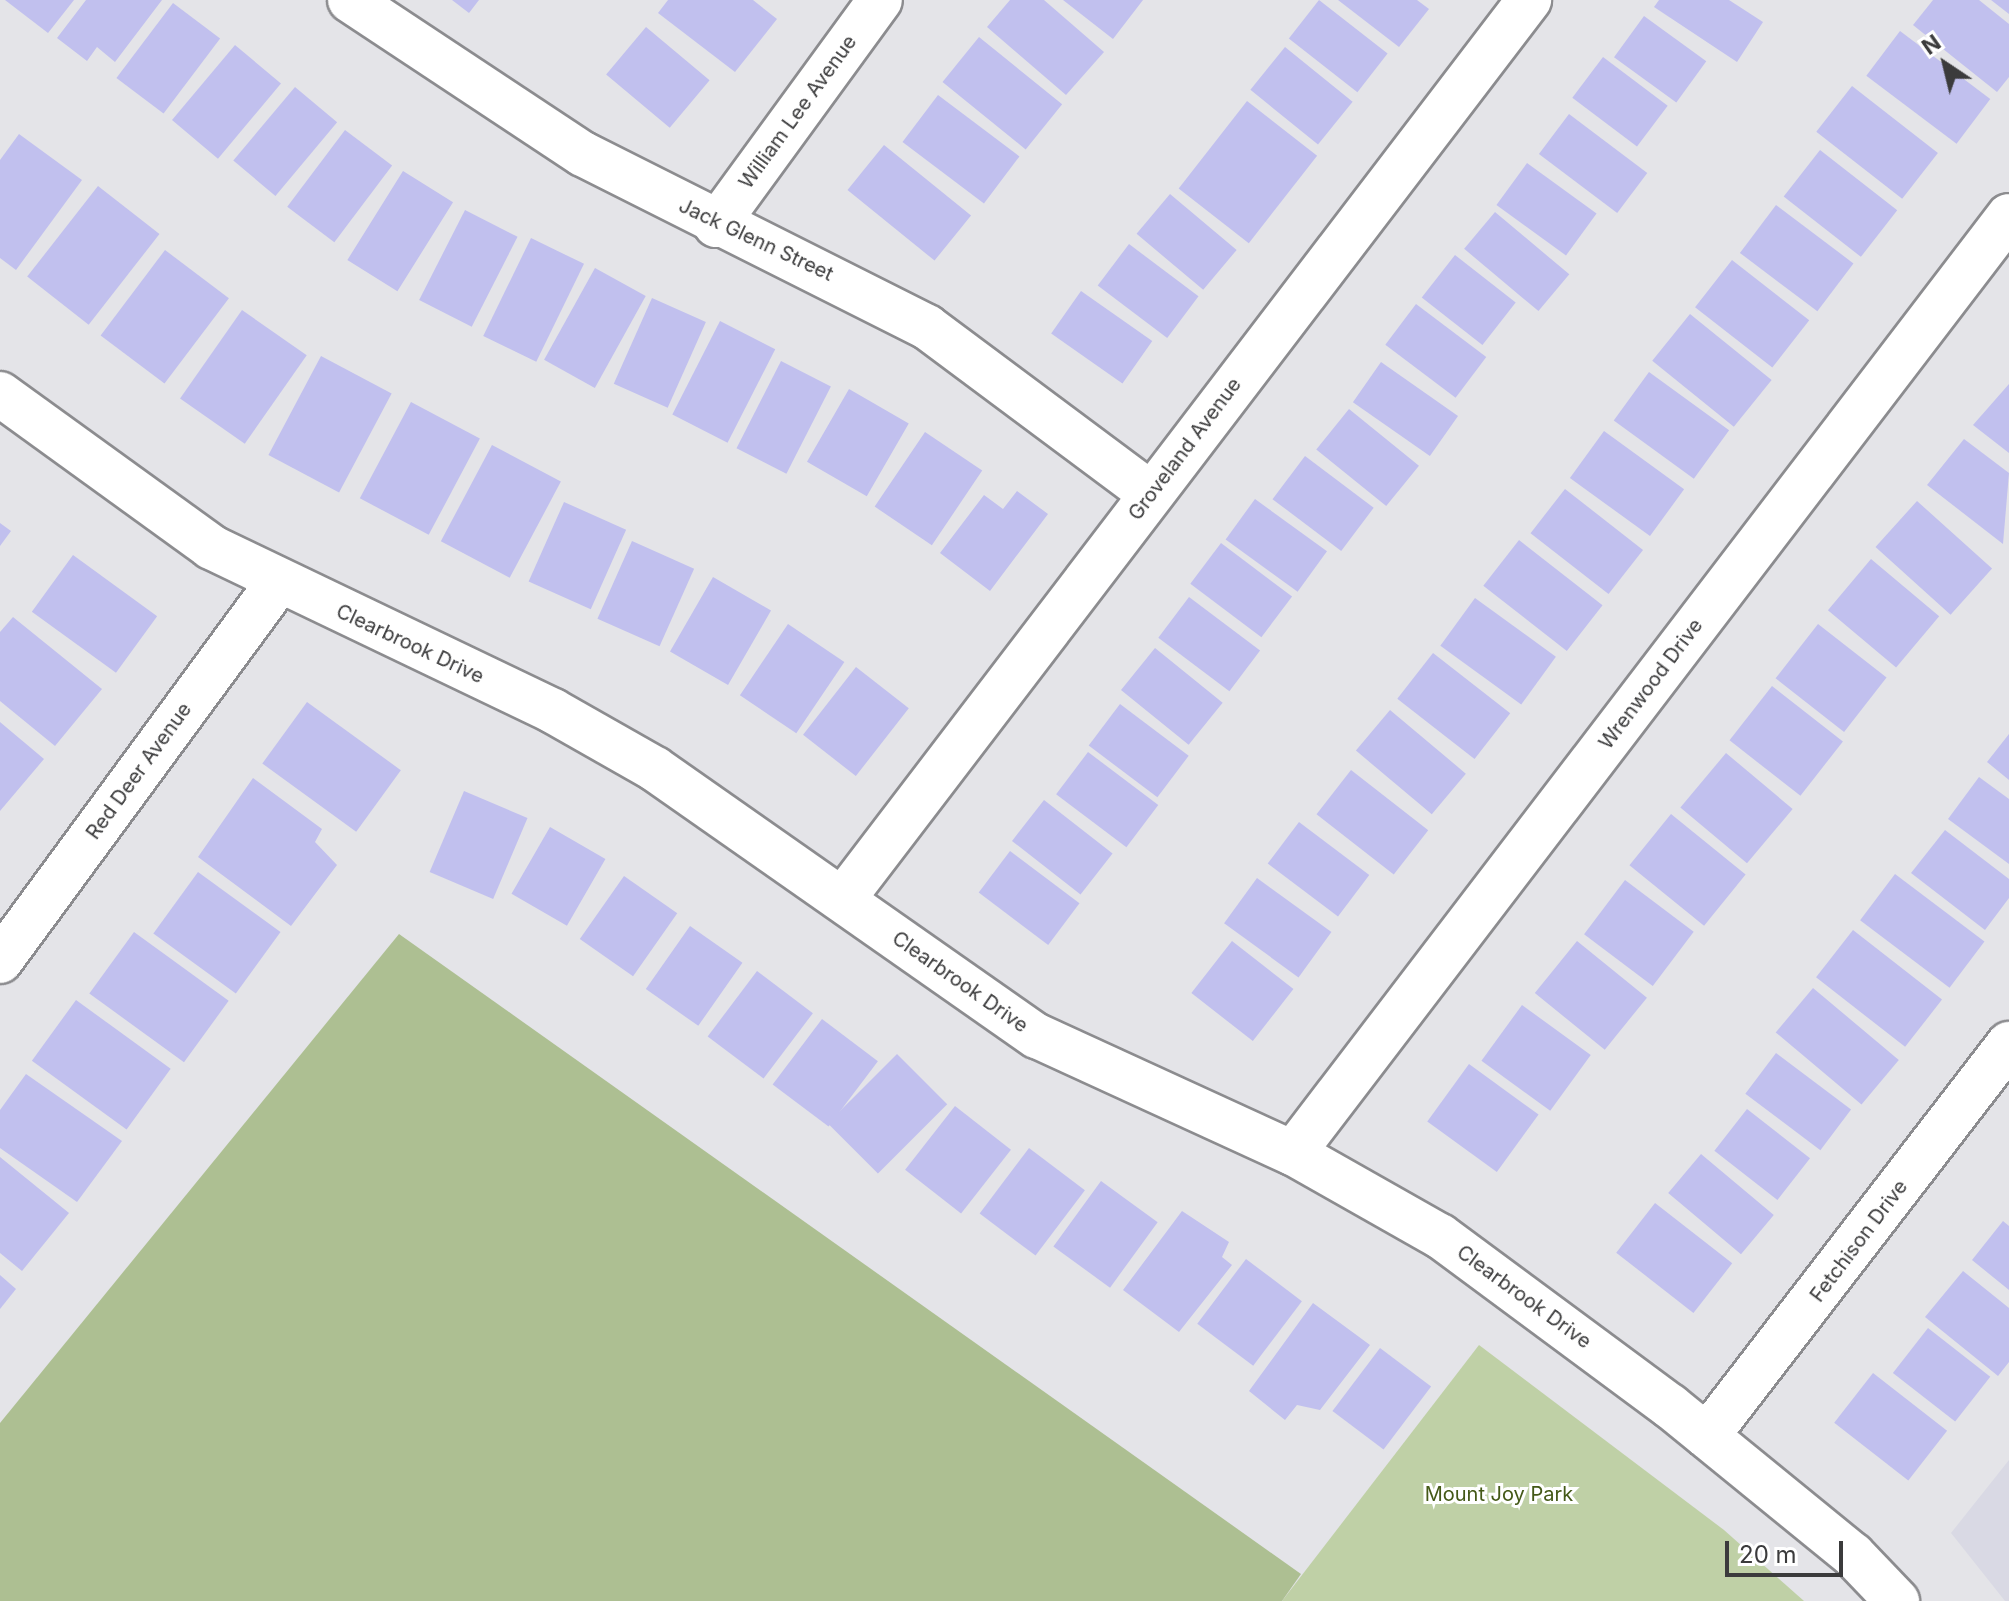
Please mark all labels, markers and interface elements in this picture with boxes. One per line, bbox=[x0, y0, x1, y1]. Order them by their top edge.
north arrow bbox=[1905, 24, 1985, 104]
text: N bbox=[1917, 29, 1946, 60]
street label: William Lee Avenue bbox=[734, 31, 862, 193]
street label: Jack Glenn Street bbox=[675, 194, 837, 286]
street label: Groveland Avenue bbox=[1124, 373, 1246, 525]
street label: Clearbrook Drive bbox=[332, 599, 488, 689]
street label: Wrenwood Drive bbox=[1594, 614, 1708, 754]
street label: Red Deer Avenue bbox=[81, 698, 197, 844]
street label: Clearbrook Drive bbox=[888, 926, 1032, 1038]
street label: Fetchison Drive bbox=[1805, 1175, 1913, 1307]
street label: Clearbrook Drive bbox=[1452, 1240, 1596, 1354]
park label: Mount Joy Park bbox=[1425, 1482, 1573, 1506]
scale bar bbox=[1729, 1525, 1847, 1575]
text: 20 m bbox=[1739, 1540, 1797, 1569]

